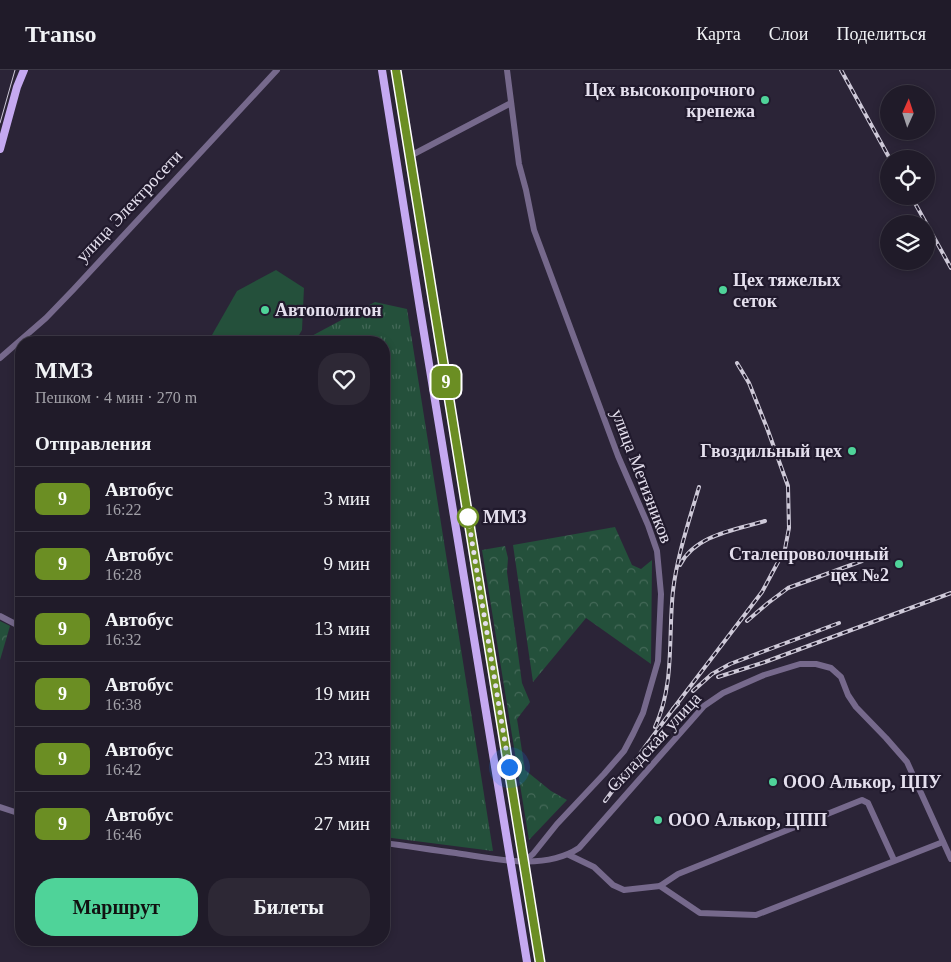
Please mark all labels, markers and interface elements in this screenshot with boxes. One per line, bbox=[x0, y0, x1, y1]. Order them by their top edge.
text: Transo bbox=[25, 21, 97, 47]
text: Карта bbox=[696, 24, 741, 44]
text: Слои bbox=[769, 24, 808, 44]
text: Поделиться bbox=[836, 24, 926, 44]
place label: Цех высокопрочного крепежа bbox=[585, 80, 755, 121]
north arrow bbox=[880, 85, 935, 140]
map controls bbox=[880, 85, 935, 270]
marker: Цех высокопрочного крепежа bbox=[759, 94, 771, 106]
street label: улица Электросети bbox=[72, 145, 186, 266]
button: locate bbox=[880, 150, 935, 205]
button: layers bbox=[880, 215, 935, 270]
place label: Цех тяжелых сеток bbox=[733, 270, 840, 311]
marker: Цех тяжелых сеток bbox=[717, 284, 729, 296]
place label: Автополигон bbox=[275, 300, 382, 320]
marker: Автополигон bbox=[259, 304, 271, 316]
button: heart bbox=[318, 353, 370, 405]
text: ММЗ bbox=[35, 357, 93, 383]
line badge: 9 bbox=[430, 366, 462, 398]
text: 9 bbox=[442, 372, 451, 392]
text: Пешком · 4 мин · 270 m bbox=[35, 389, 197, 406]
street label: улица Метизников bbox=[607, 406, 677, 546]
text: Отправления bbox=[35, 433, 151, 454]
place label: Гвоздильный цех bbox=[700, 441, 842, 461]
marker: Гвоздильный цех bbox=[846, 445, 858, 457]
text: Автобус bbox=[105, 479, 173, 500]
text: 3 мин bbox=[323, 488, 370, 509]
text: 9 bbox=[58, 489, 67, 509]
text: 16:22 bbox=[105, 501, 141, 518]
marker: ММЗ bbox=[457, 506, 479, 528]
place label: ММЗ bbox=[483, 507, 527, 527]
text: Автобус bbox=[105, 544, 173, 565]
place label: Сталепроволочный цех №2 bbox=[729, 544, 889, 585]
text: 9 мин bbox=[323, 553, 370, 574]
text: 9 bbox=[58, 554, 67, 574]
marker: Сталепроволочный цех №2 bbox=[893, 558, 905, 570]
text: 16:28 bbox=[105, 566, 141, 583]
text: Автобус bbox=[105, 609, 173, 630]
text: 13 мин bbox=[314, 618, 370, 639]
text: 9 bbox=[58, 619, 67, 639]
text: 16:32 bbox=[105, 631, 141, 648]
text: Автобус bbox=[105, 674, 173, 695]
text: 19 мин bbox=[314, 683, 370, 704]
text: 9 bbox=[58, 684, 67, 704]
street label: Складская улица bbox=[603, 688, 705, 796]
text: 16:38 bbox=[105, 696, 141, 713]
text: Автобус bbox=[105, 739, 173, 760]
text: 23 мин bbox=[314, 748, 370, 769]
text: 9 bbox=[58, 749, 67, 769]
your location bbox=[497, 755, 522, 780]
text: 16:42 bbox=[105, 761, 141, 778]
place label: ООО Алькор, ЦПУ bbox=[783, 772, 941, 792]
marker: ООО Алькор, ЦПУ bbox=[767, 776, 779, 788]
text: Автобус bbox=[105, 804, 173, 825]
place label: ООО Алькор, ЦПП bbox=[668, 810, 827, 830]
text: 27 мин bbox=[314, 813, 370, 834]
text: 9 bbox=[58, 814, 67, 834]
marker: ООО Алькор, ЦПП bbox=[652, 814, 664, 826]
text: 16:46 bbox=[105, 826, 141, 843]
button: Маршрут bbox=[35, 878, 198, 936]
button: Билеты bbox=[208, 878, 370, 936]

